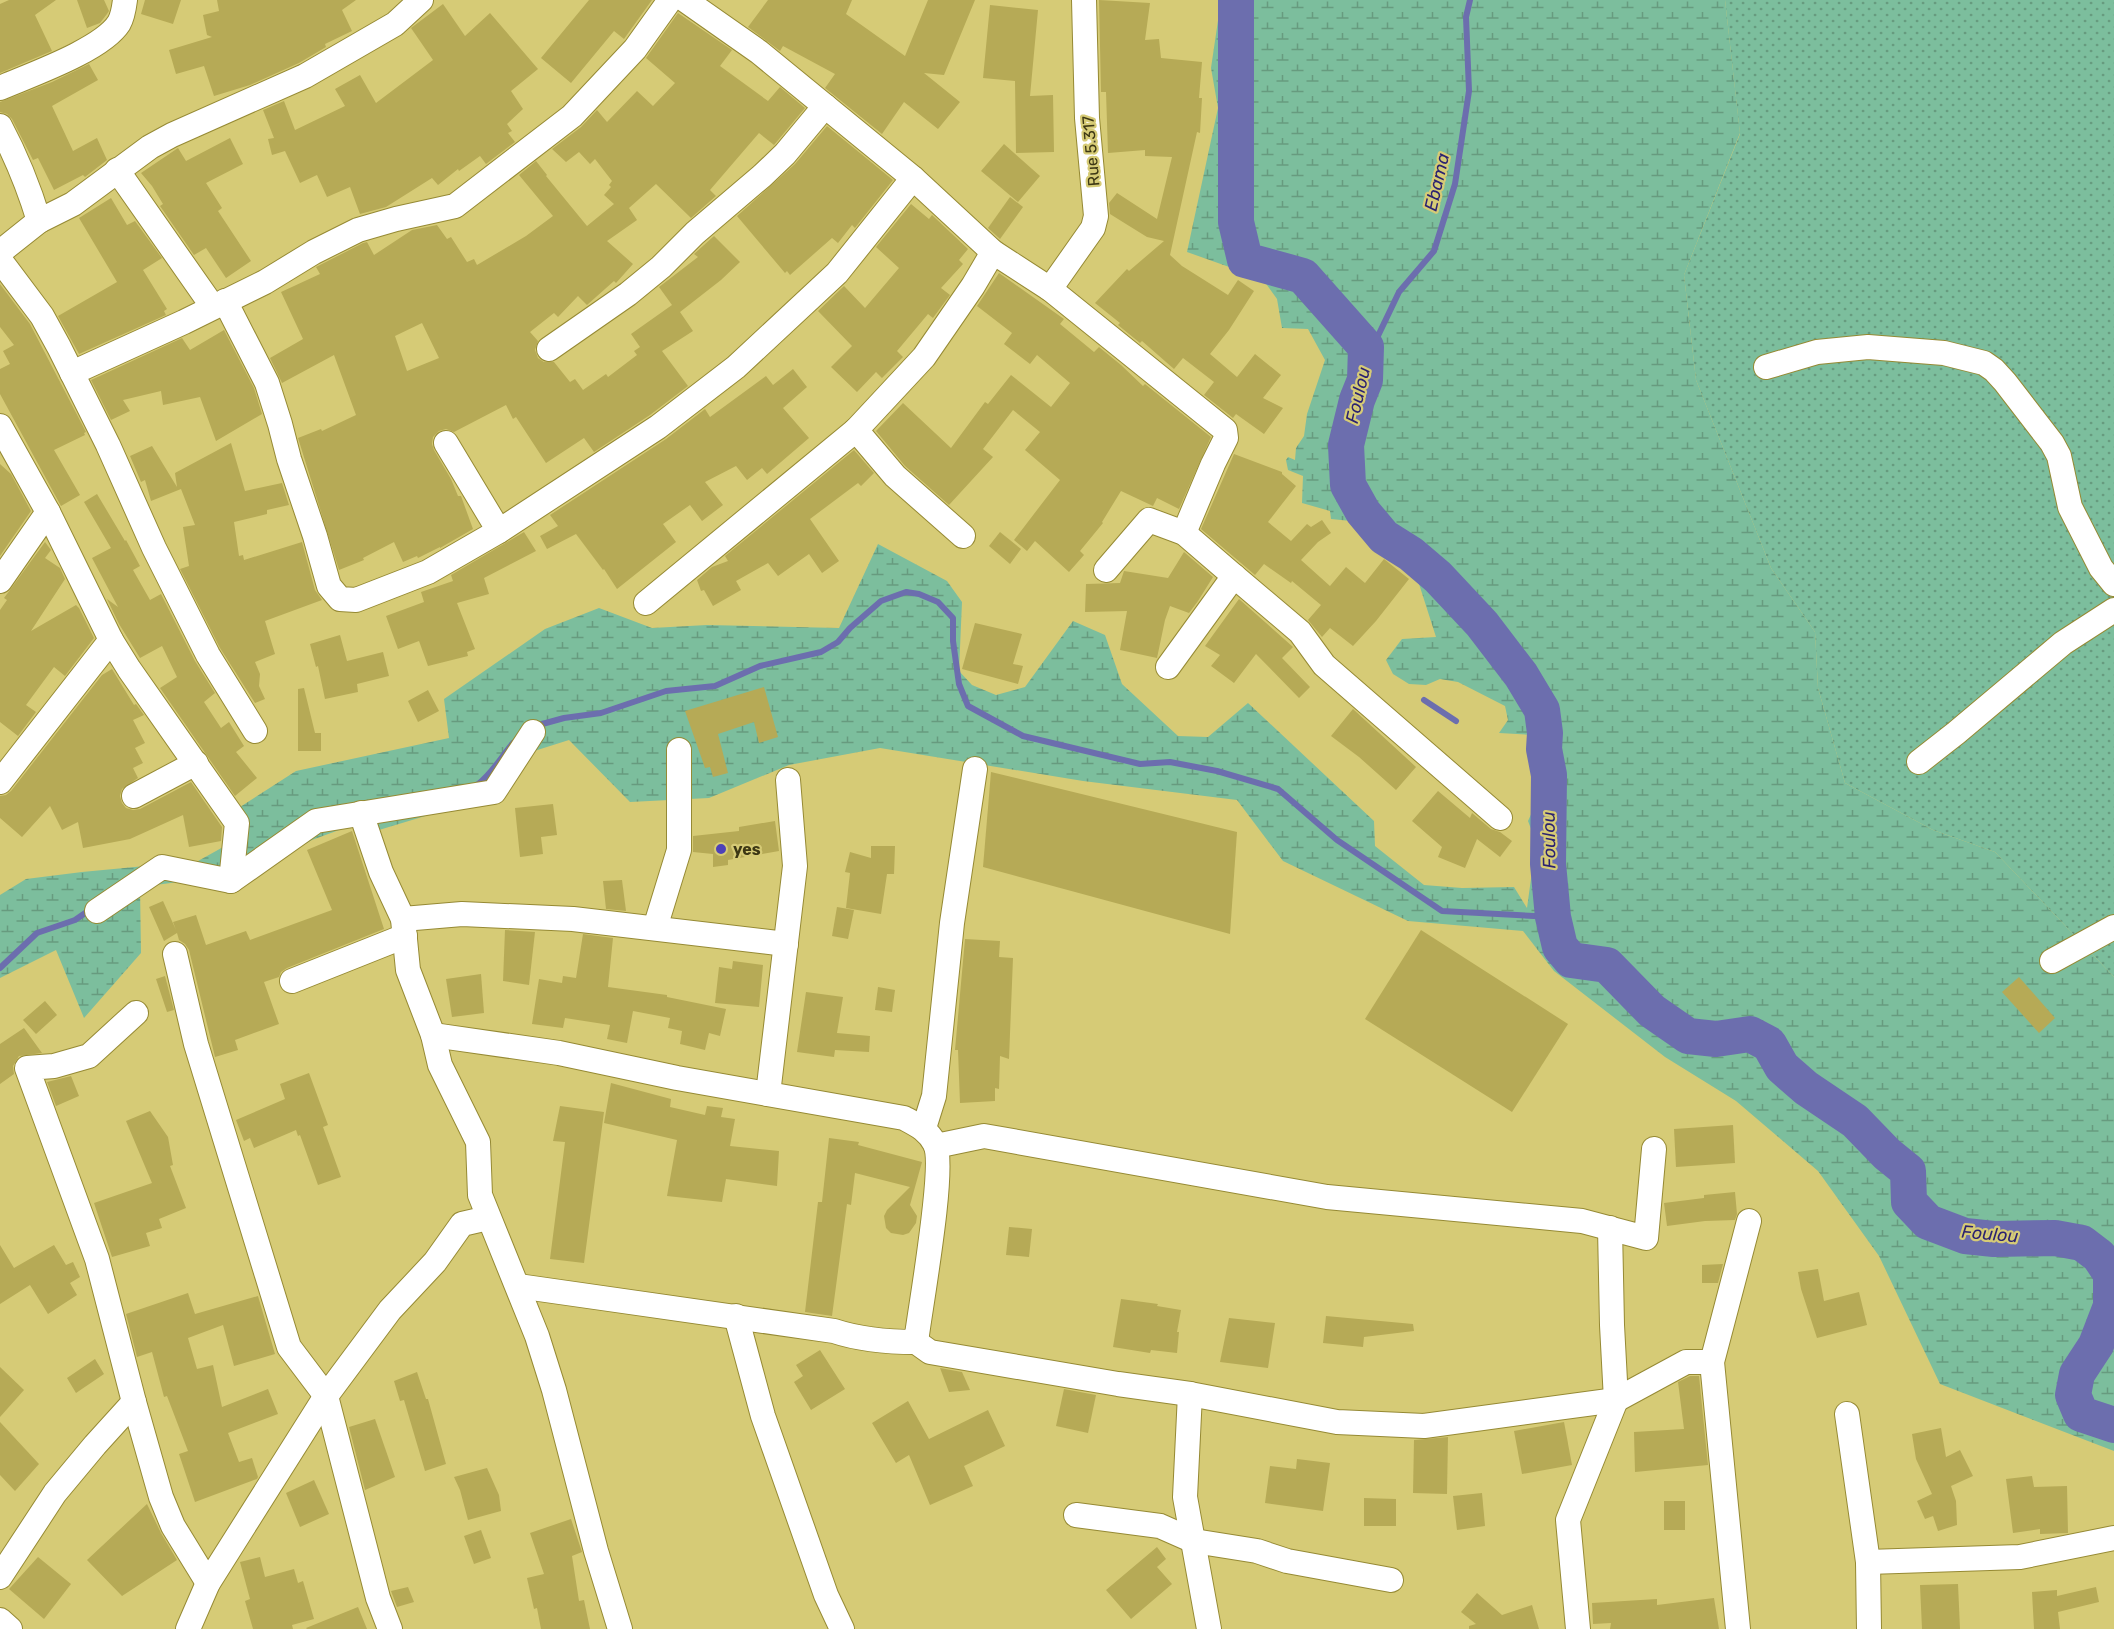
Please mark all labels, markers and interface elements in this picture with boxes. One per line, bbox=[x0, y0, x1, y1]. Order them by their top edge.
street label: Rue 5.317 bbox=[1078, 115, 1104, 187]
water label: Ebama bbox=[1420, 150, 1454, 213]
water label: Foulou bbox=[1341, 365, 1375, 425]
water label: Foulou bbox=[1538, 811, 1560, 869]
place label: yes bbox=[733, 840, 761, 859]
marker: yes bbox=[714, 842, 728, 856]
water label: Foulou bbox=[1961, 1221, 2020, 1247]

